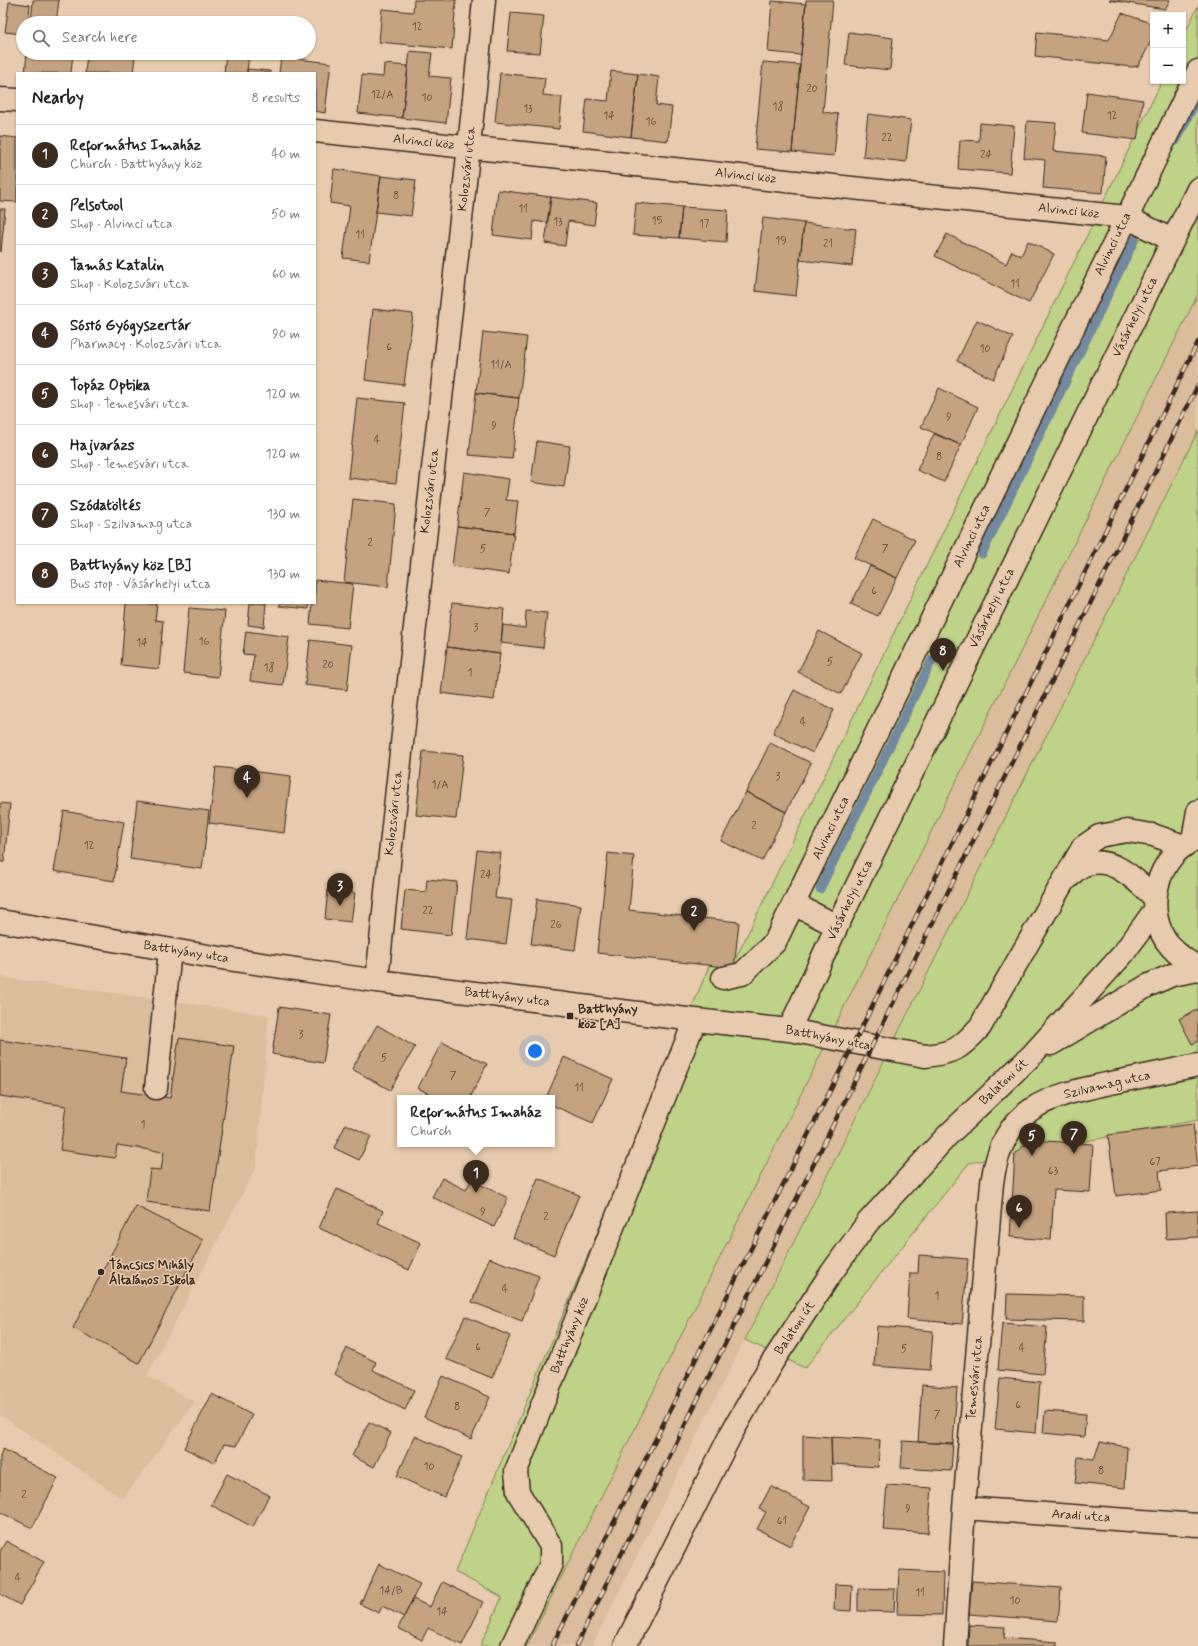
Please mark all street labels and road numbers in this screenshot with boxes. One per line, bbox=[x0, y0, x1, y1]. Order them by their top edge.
street label: Kolozsvári utca bbox=[454, 125, 480, 212]
street label: Alvinci köz bbox=[392, 130, 456, 154]
street label: Alvinci köz bbox=[714, 164, 778, 188]
street label: Alvinci köz bbox=[1037, 199, 1101, 223]
street label: Alvinci utca bbox=[1090, 209, 1136, 279]
street label: Vásárhelyi utca bbox=[1108, 274, 1162, 360]
street label: Kolozsvári utca bbox=[416, 447, 444, 534]
street label: Alvinci utca bbox=[949, 501, 995, 571]
street label: Vásárhelyi utca bbox=[965, 565, 1019, 651]
street label: Kolozsvári utca bbox=[381, 769, 407, 856]
street label: Alvinci utca bbox=[808, 793, 854, 863]
street label: Vásárhelyi utca bbox=[823, 857, 877, 943]
street label: Batthyány utca bbox=[142, 937, 230, 967]
street label: Batthyány utca bbox=[463, 983, 551, 1011]
street label: Batthyány utca bbox=[784, 1021, 872, 1055]
street label: Balatoni út bbox=[976, 1055, 1032, 1109]
street label: Szilvamag utca bbox=[1062, 1067, 1152, 1104]
street label: Batthyány köz bbox=[547, 1293, 593, 1376]
street label: Balatoni út bbox=[771, 1298, 819, 1358]
street label: Temesvári utca bbox=[963, 1335, 987, 1421]
street label: Aradi utca bbox=[1051, 1505, 1111, 1527]

